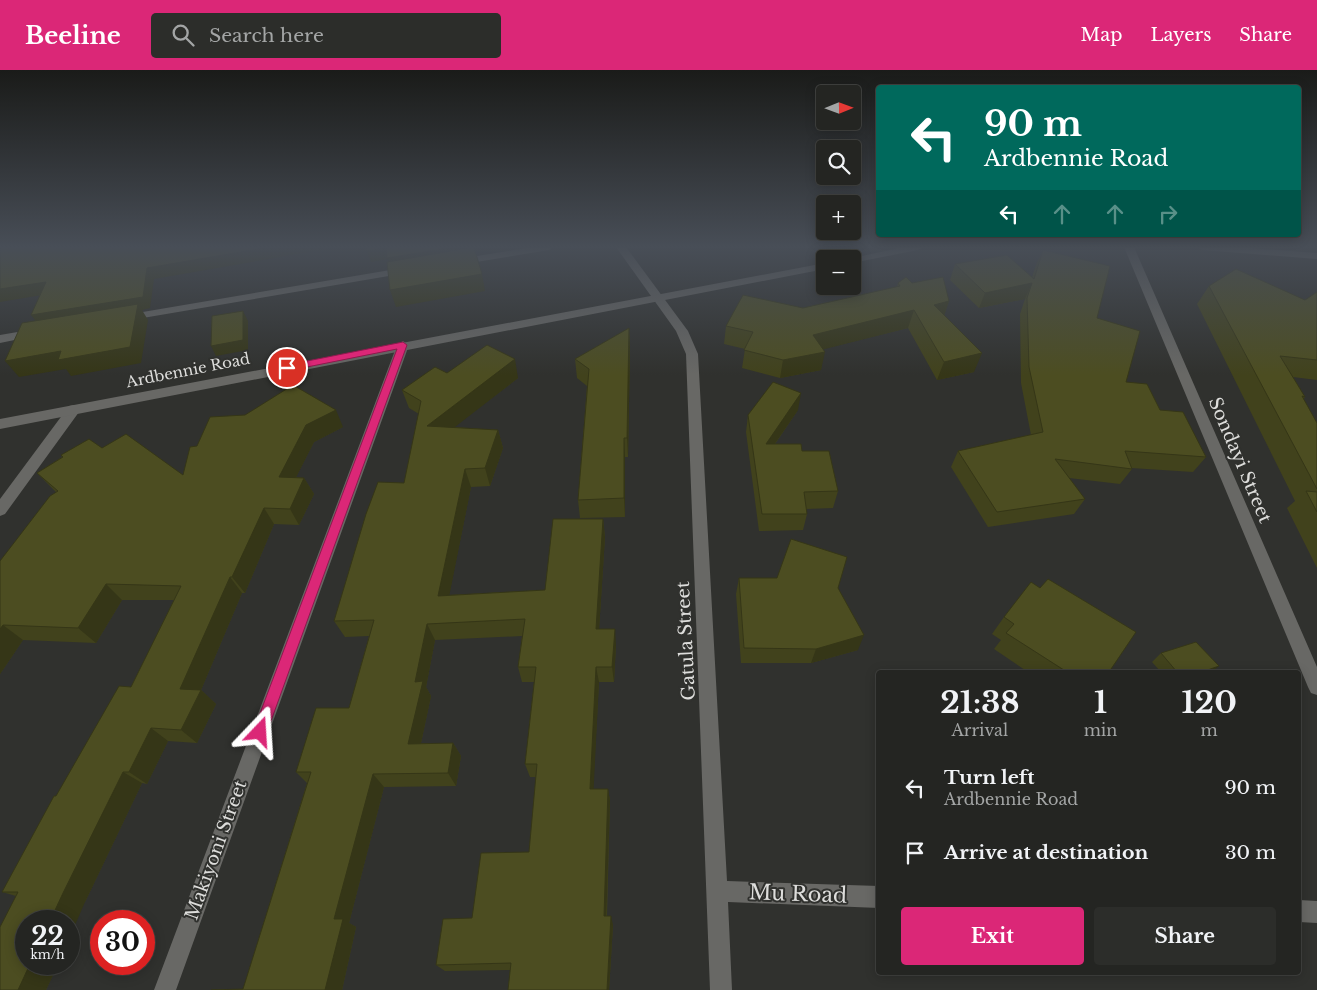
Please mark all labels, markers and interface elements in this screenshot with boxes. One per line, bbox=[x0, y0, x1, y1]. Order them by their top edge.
search box bbox=[151, 13, 501, 58]
text: Beeline bbox=[25, 21, 121, 50]
icon: search bbox=[169, 21, 197, 49]
text: Search here bbox=[209, 24, 324, 47]
text: Map bbox=[1081, 24, 1122, 46]
text: Layers bbox=[1150, 24, 1211, 46]
text: Share bbox=[1239, 24, 1292, 46]
north arrow bbox=[816, 85, 861, 130]
map controls bbox=[816, 85, 861, 295]
text: 90 m bbox=[984, 102, 1082, 145]
icon: left bbox=[901, 105, 966, 170]
button: search bbox=[816, 140, 861, 185]
text: Ardbennie Road bbox=[984, 145, 1168, 172]
button: + bbox=[816, 195, 861, 240]
icon: left bbox=[995, 200, 1023, 228]
icon: ahead bbox=[1048, 200, 1076, 228]
icon: ahead bbox=[1101, 200, 1129, 228]
icon: right bbox=[1154, 200, 1182, 228]
button: − bbox=[816, 250, 861, 295]
pin bbox=[266, 347, 308, 389]
street label: Ardbennie Road bbox=[124, 349, 252, 392]
icon: arrive bbox=[273, 354, 301, 382]
street label: Sondayi Street bbox=[1204, 394, 1276, 526]
street label: Gatula Street bbox=[672, 581, 700, 701]
text: 21:38 bbox=[940, 684, 1019, 721]
text: 1 bbox=[1094, 684, 1107, 721]
text: 120 bbox=[1182, 684, 1237, 721]
position arrow bbox=[233, 705, 285, 757]
text: Arrival bbox=[952, 720, 1008, 740]
text: min bbox=[1084, 720, 1117, 740]
text: m bbox=[1201, 720, 1218, 740]
text: Turn left bbox=[944, 766, 1035, 789]
icon: left bbox=[901, 774, 929, 802]
text: 90 m bbox=[1224, 776, 1276, 799]
street label: Makiyoni Street bbox=[180, 777, 252, 923]
text: Ardbennie Road bbox=[944, 789, 1078, 809]
icon: arrive bbox=[901, 839, 929, 867]
text: Arrive at destination bbox=[944, 841, 1148, 864]
text: 30 m bbox=[1225, 841, 1276, 864]
street label: Mu Road bbox=[748, 879, 848, 909]
button: Exit bbox=[901, 907, 1084, 965]
button: Share bbox=[1094, 907, 1276, 965]
speed limit sign: 30 bbox=[90, 910, 155, 975]
text: 22 bbox=[31, 921, 64, 952]
text: km/h bbox=[30, 947, 65, 962]

